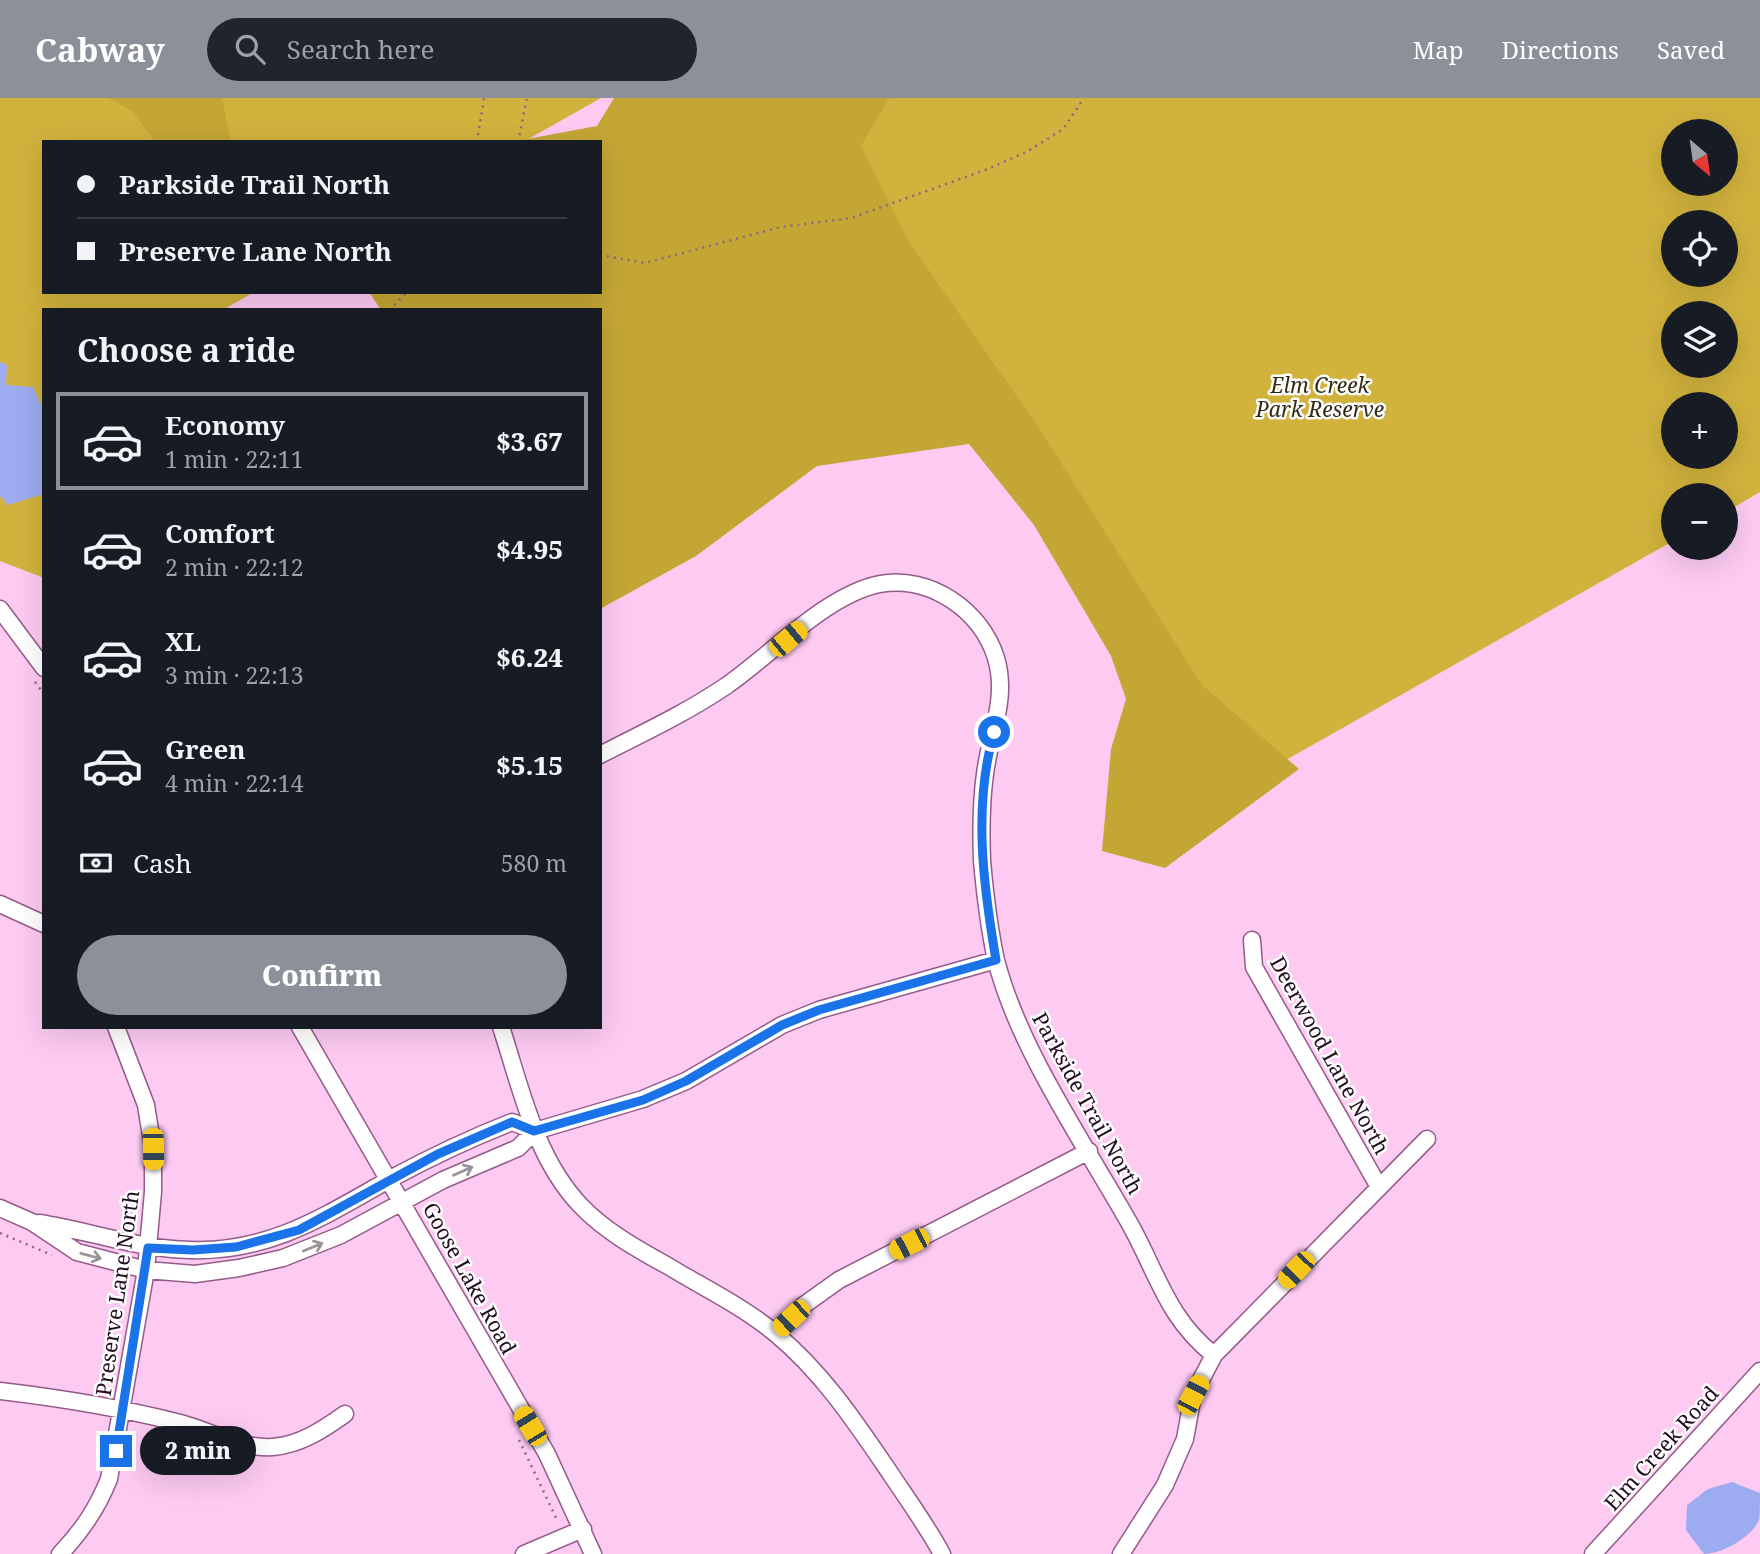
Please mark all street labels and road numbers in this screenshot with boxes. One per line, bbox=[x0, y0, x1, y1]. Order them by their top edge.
street label: Deerwood Lane North bbox=[1264, 951, 1396, 1159]
street label: Parkside Trail North bbox=[1026, 1007, 1150, 1199]
street label: Preserve Lane North bbox=[89, 1188, 145, 1398]
street label: Goose Lake Road bbox=[417, 1197, 523, 1359]
street label: Elm Creek Road bbox=[1598, 1380, 1725, 1516]

